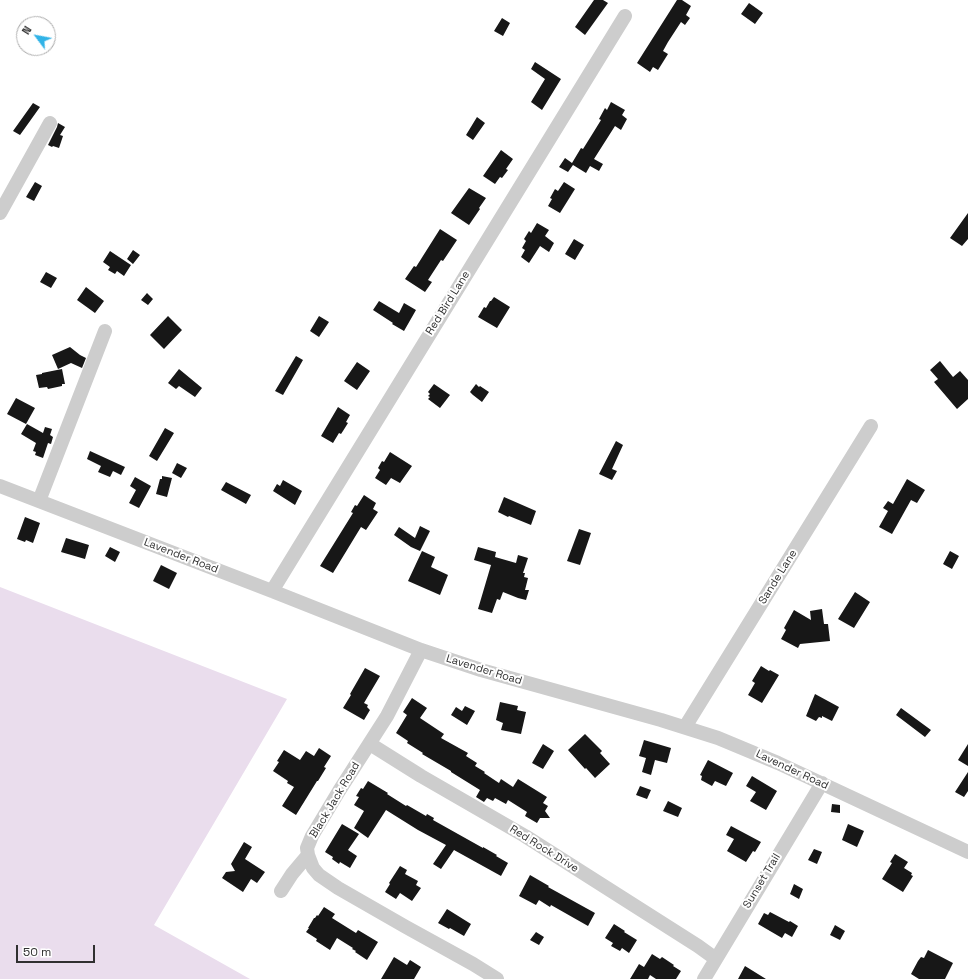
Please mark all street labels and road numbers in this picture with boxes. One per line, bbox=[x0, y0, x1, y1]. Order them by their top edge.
street label: Red Bird Lane bbox=[423, 269, 473, 337]
street label: Lavender Road bbox=[142, 536, 220, 576]
street label: Sande Lane bbox=[756, 547, 800, 607]
street label: Lavender Road bbox=[445, 652, 523, 688]
street label: Lavender Road bbox=[754, 747, 830, 793]
street label: Black Jack Road bbox=[307, 760, 363, 840]
street label: Red Rock Drive bbox=[507, 823, 581, 875]
street label: Sunset Trail bbox=[741, 851, 783, 911]

